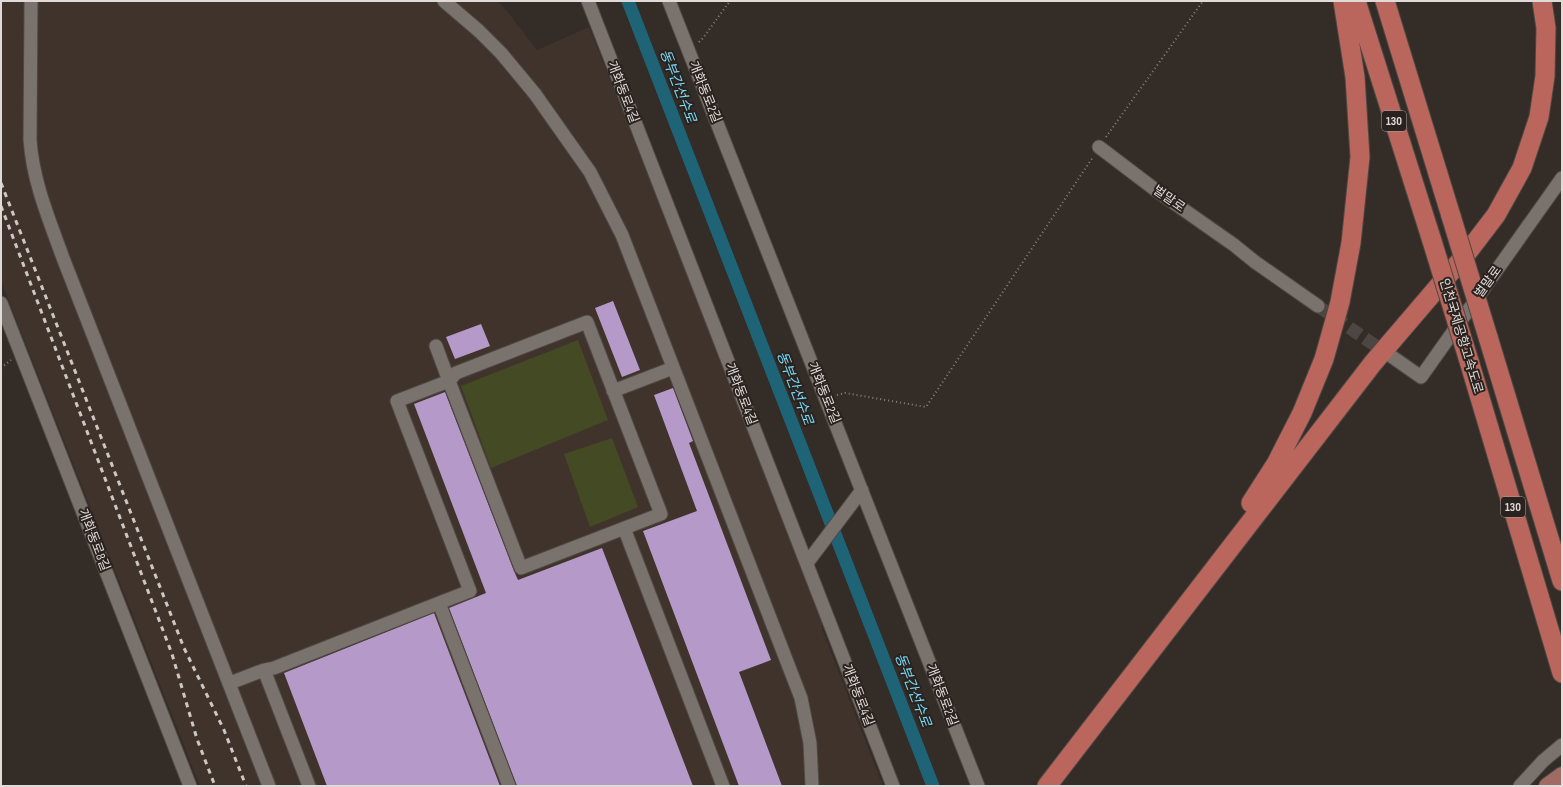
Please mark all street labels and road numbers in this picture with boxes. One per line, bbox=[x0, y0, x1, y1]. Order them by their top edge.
street label: 개화동로4길 bbox=[604, 59, 642, 125]
street label: 개화동로2길 bbox=[685, 59, 725, 125]
road number: 130 bbox=[1382, 111, 1406, 131]
street label: 벌말로 bbox=[1150, 182, 1188, 216]
street label: 벌말로 bbox=[1471, 263, 1505, 301]
street label: 인천국제공항고속도로 bbox=[1436, 276, 1486, 396]
street label: 개화동로2길 bbox=[804, 360, 844, 426]
street label: 개화동로4길 bbox=[722, 361, 760, 427]
road number: 130 bbox=[1501, 497, 1525, 517]
street label: 개화동로8길 bbox=[75, 507, 113, 573]
street label: 개화동로4길 bbox=[839, 662, 877, 728]
street label: 개화동로2길 bbox=[923, 662, 961, 728]

